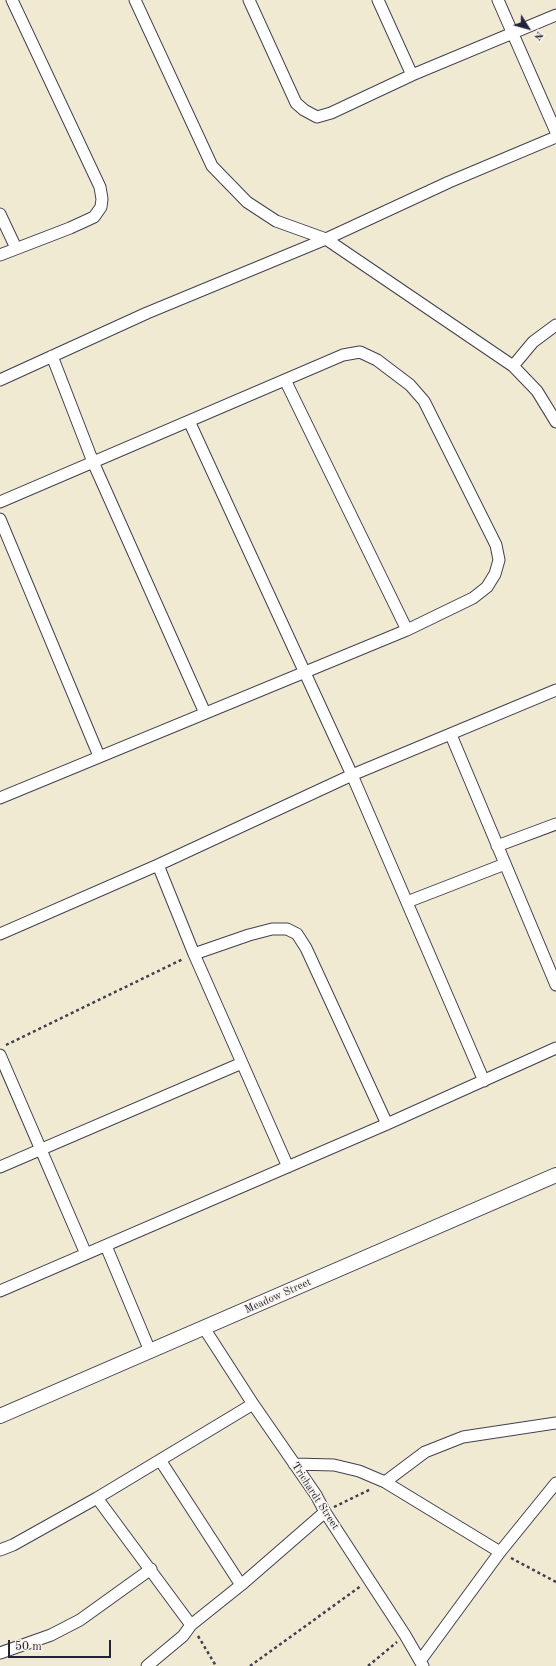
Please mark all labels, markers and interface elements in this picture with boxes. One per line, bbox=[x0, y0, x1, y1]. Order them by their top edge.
north arrow bbox=[508, 8, 548, 48]
text: N bbox=[531, 29, 545, 42]
street label: Meadow Street bbox=[243, 1275, 313, 1317]
street label: Trichardt Street bbox=[288, 1460, 342, 1532]
scale bar bbox=[10, 1632, 113, 1658]
text: 50 m bbox=[15, 1641, 42, 1653]

